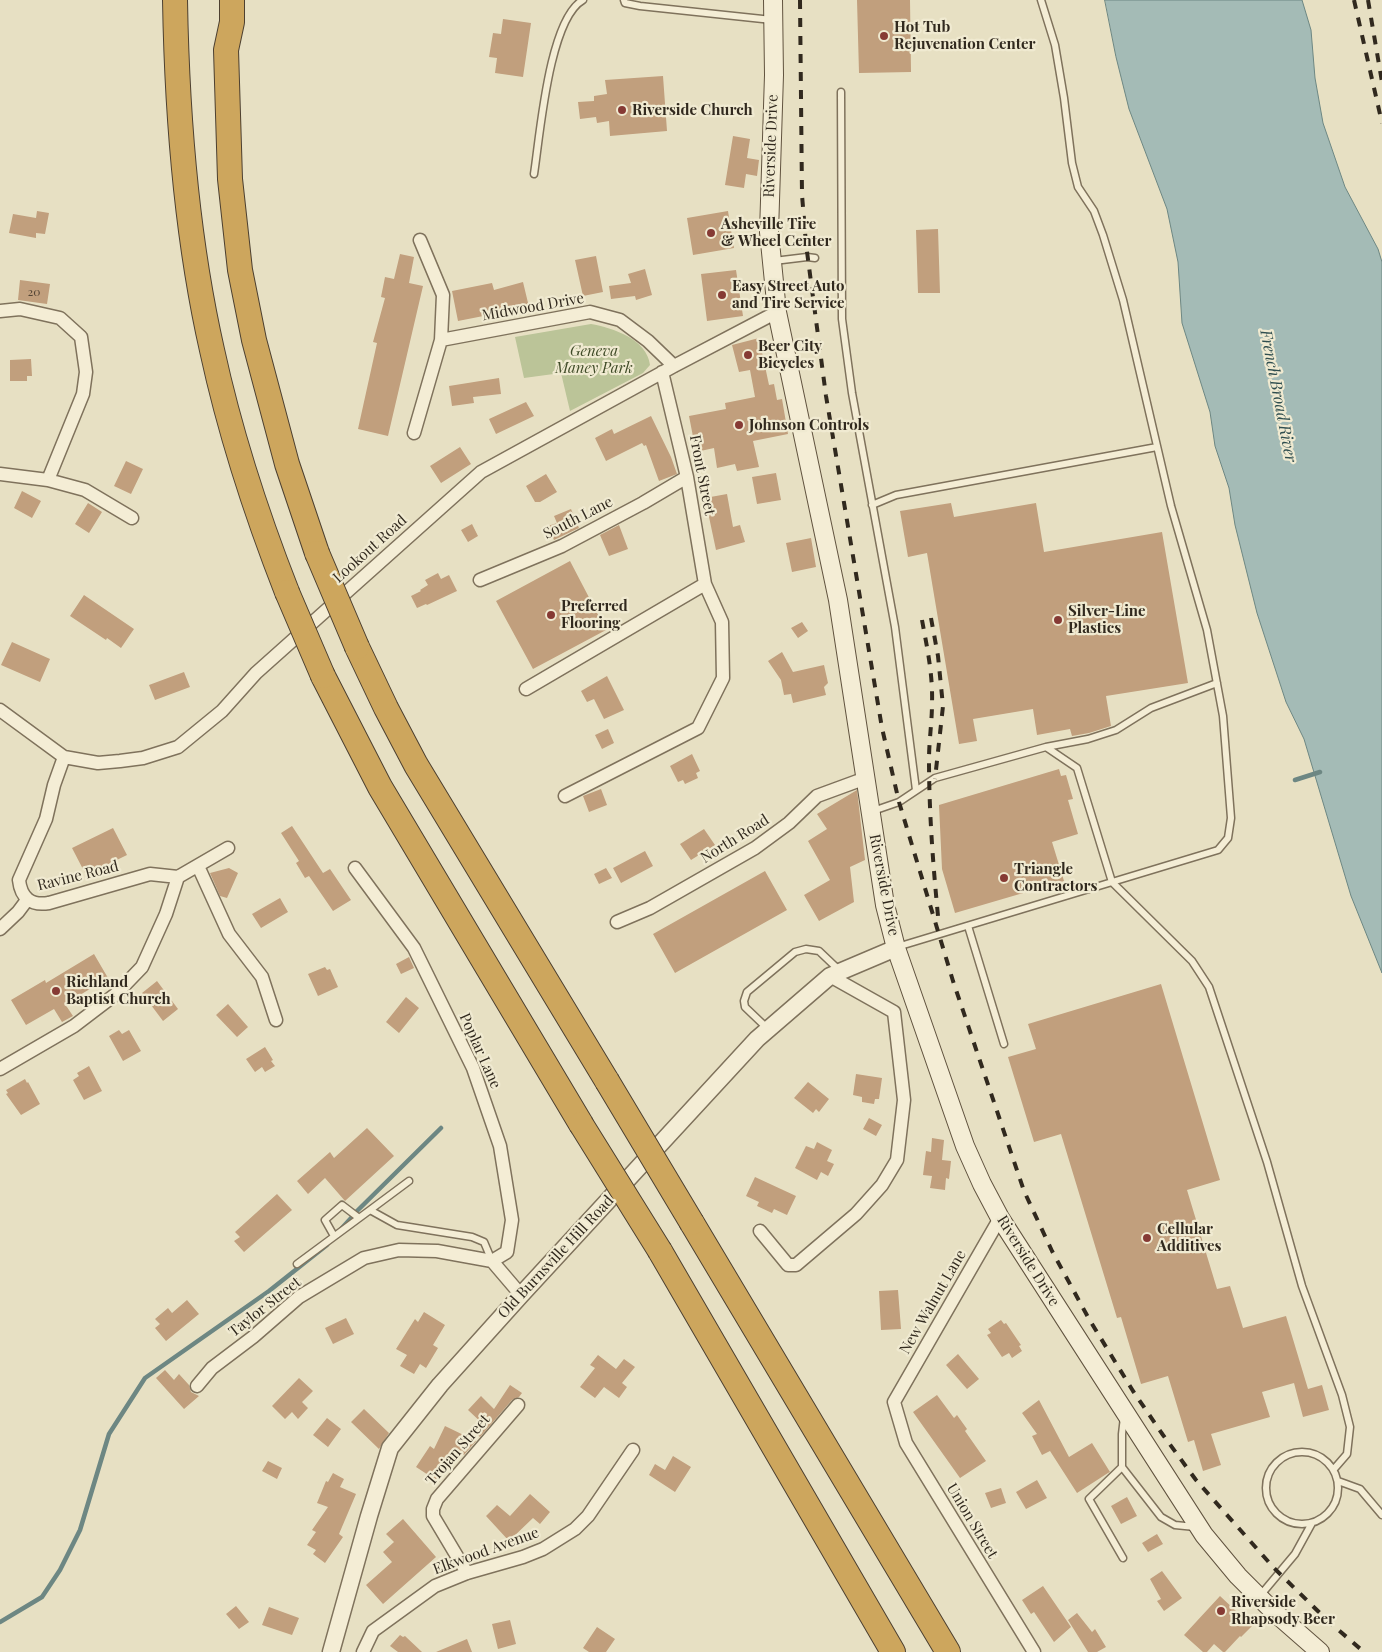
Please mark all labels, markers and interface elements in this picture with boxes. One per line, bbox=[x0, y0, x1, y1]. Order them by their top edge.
place label: Hot Tub Rejuvenation Center bbox=[894, 18, 1035, 53]
marker: Hot Tub Rejuvenation Center bbox=[878, 30, 890, 42]
street label: Riverside Drive bbox=[760, 94, 782, 198]
place label: Riverside Church bbox=[632, 101, 753, 119]
marker: Riverside Church bbox=[616, 104, 628, 116]
place label: Asheville Tire & Wheel Center bbox=[721, 215, 832, 250]
marker: Asheville Tire & Wheel Center bbox=[705, 227, 717, 239]
place label: Easy Street Auto and Tire Service bbox=[732, 277, 845, 312]
house number: 20 bbox=[28, 285, 40, 299]
street label: Midwood Drive bbox=[481, 289, 585, 325]
marker: Easy Street Auto and Tire Service bbox=[716, 289, 728, 301]
water label: French Broad River bbox=[1256, 328, 1300, 464]
place label: Beer City Bicycles bbox=[758, 337, 822, 372]
park label: Geneva Maney Park bbox=[555, 342, 633, 377]
marker: Beer City Bicycles bbox=[742, 349, 754, 361]
place label: Johnson Controls bbox=[749, 416, 869, 434]
marker: Johnson Controls bbox=[733, 419, 745, 431]
street label: Front Street bbox=[685, 433, 719, 517]
street label: South Lane bbox=[540, 493, 616, 543]
street label: Lookout Road bbox=[329, 511, 411, 587]
place label: Preferred Flooring bbox=[561, 597, 628, 632]
place label: Silver-Line Plastics bbox=[1068, 602, 1146, 637]
marker: Preferred Flooring bbox=[545, 609, 557, 621]
marker: Silver-Line Plastics bbox=[1052, 614, 1064, 626]
street label: North Road bbox=[697, 811, 773, 867]
street label: Riverside Drive bbox=[865, 833, 903, 937]
street label: Ravine Road bbox=[35, 857, 121, 895]
place label: Triangle Contractors bbox=[1014, 860, 1097, 895]
marker: Triangle Contractors bbox=[998, 872, 1010, 884]
place label: Richland Baptist Church bbox=[66, 973, 171, 1008]
marker: Richland Baptist Church bbox=[50, 985, 62, 997]
street label: Poplar Lane bbox=[455, 1011, 505, 1091]
street label: Old Burnsville Hill Road bbox=[494, 1192, 618, 1322]
street label: Riverside Drive bbox=[993, 1212, 1063, 1310]
place label: Cellular Additives bbox=[1157, 1220, 1222, 1255]
marker: Cellular Additives bbox=[1141, 1232, 1153, 1244]
street label: New Walnut Lane bbox=[896, 1247, 970, 1357]
street label: Taylor Street bbox=[225, 1273, 305, 1341]
street label: Trojan Street bbox=[422, 1411, 494, 1489]
street label: Union Street bbox=[943, 1480, 1001, 1562]
street label: Elkwood Avenue bbox=[431, 1523, 541, 1579]
place label: Riverside Rhapsody Beer bbox=[1231, 1593, 1335, 1628]
marker: Riverside Rhapsody Beer bbox=[1215, 1605, 1227, 1617]

